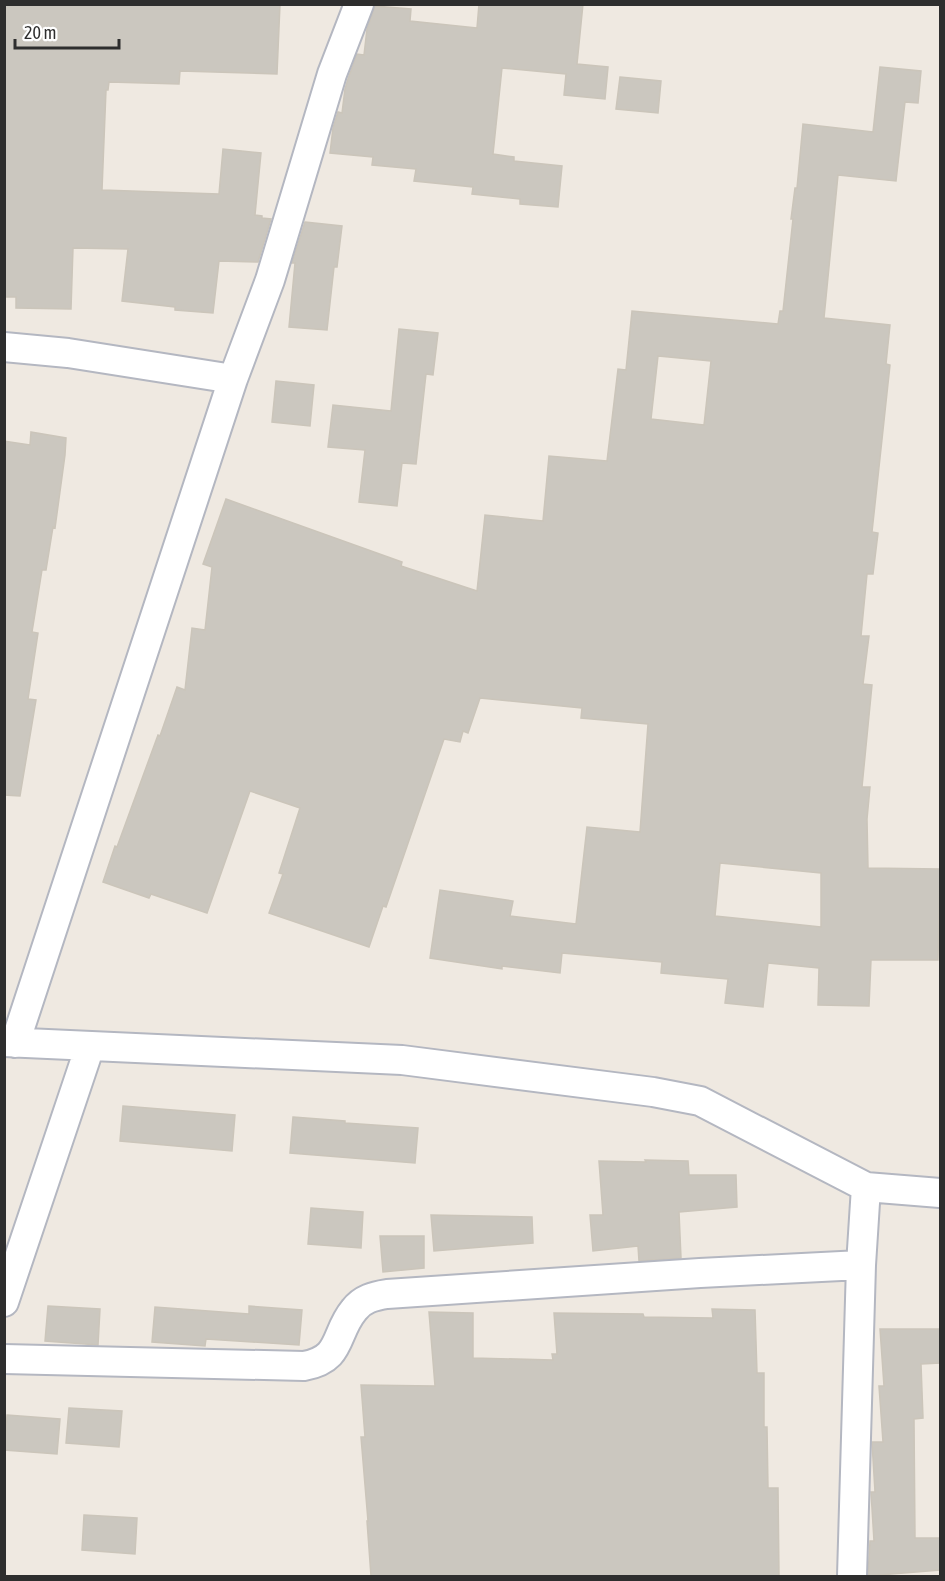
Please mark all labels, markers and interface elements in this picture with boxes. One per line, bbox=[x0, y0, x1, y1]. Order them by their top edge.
scale bar bbox=[15, 12, 118, 50]
text: 20 m bbox=[24, 22, 56, 43]

